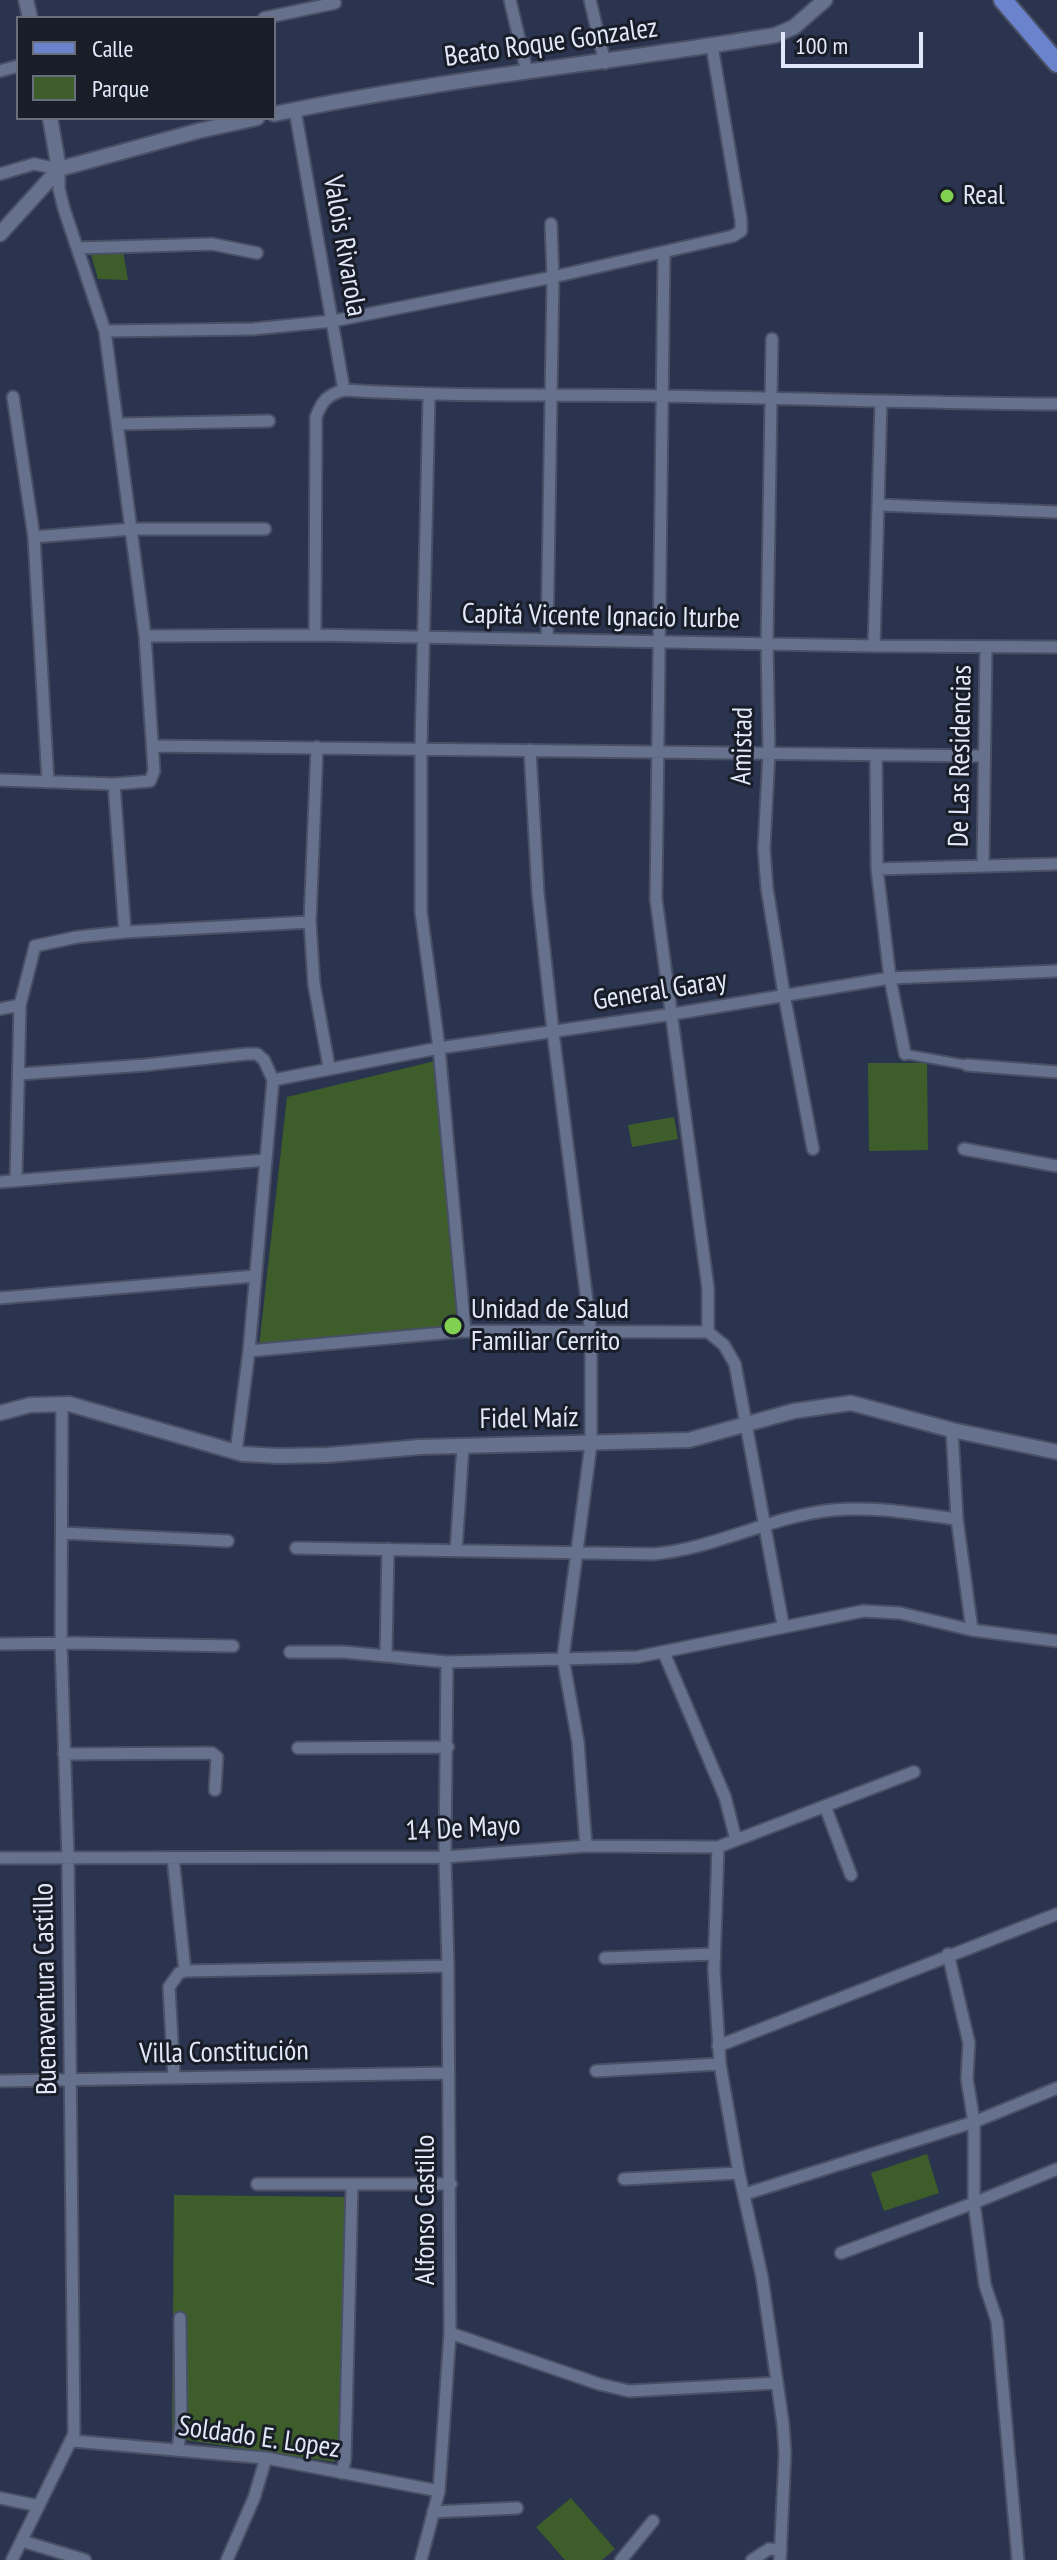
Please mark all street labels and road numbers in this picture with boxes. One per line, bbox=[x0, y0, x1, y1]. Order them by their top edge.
street label: Beato Roque Gonzalez bbox=[442, 11, 660, 75]
street label: Valois Rivarola bbox=[315, 173, 373, 319]
street label: Capitá Vicente Ignacio Iturbe bbox=[462, 598, 740, 636]
street label: De Las Residencias bbox=[943, 665, 979, 847]
street label: Amistad bbox=[726, 707, 760, 785]
street label: General Garay bbox=[591, 964, 729, 1018]
street label: Fidel Maíz bbox=[479, 1401, 579, 1437]
street label: 14 De Mayo bbox=[405, 1809, 521, 1849]
street label: Buenaventura Castillo bbox=[27, 1883, 65, 2095]
street label: Villa Constitución bbox=[139, 2035, 309, 2071]
street label: Alfonso Castillo bbox=[409, 2135, 443, 2285]
street label: Soldado E. Lopez bbox=[176, 2410, 342, 2466]

